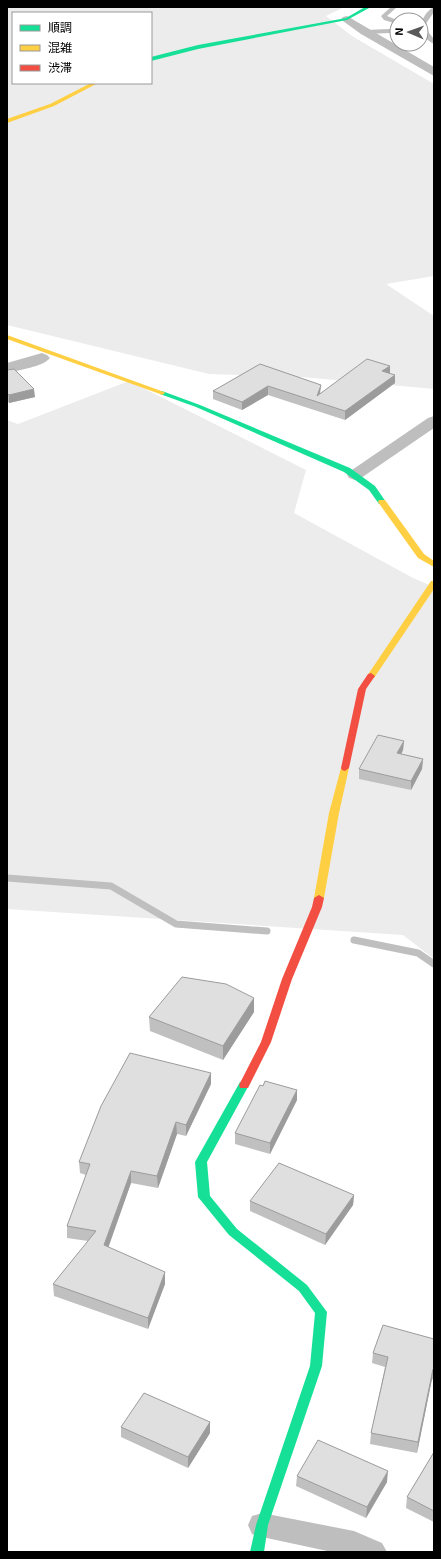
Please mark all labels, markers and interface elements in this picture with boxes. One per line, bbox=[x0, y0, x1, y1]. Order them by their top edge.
legend bbox=[12, 12, 152, 84]
north arrow bbox=[389, 12, 429, 52]
text: 順調 bbox=[48, 20, 72, 34]
text: N bbox=[392, 27, 405, 36]
text: 混雑 bbox=[48, 40, 72, 54]
text: 渋滞 bbox=[48, 60, 72, 74]

